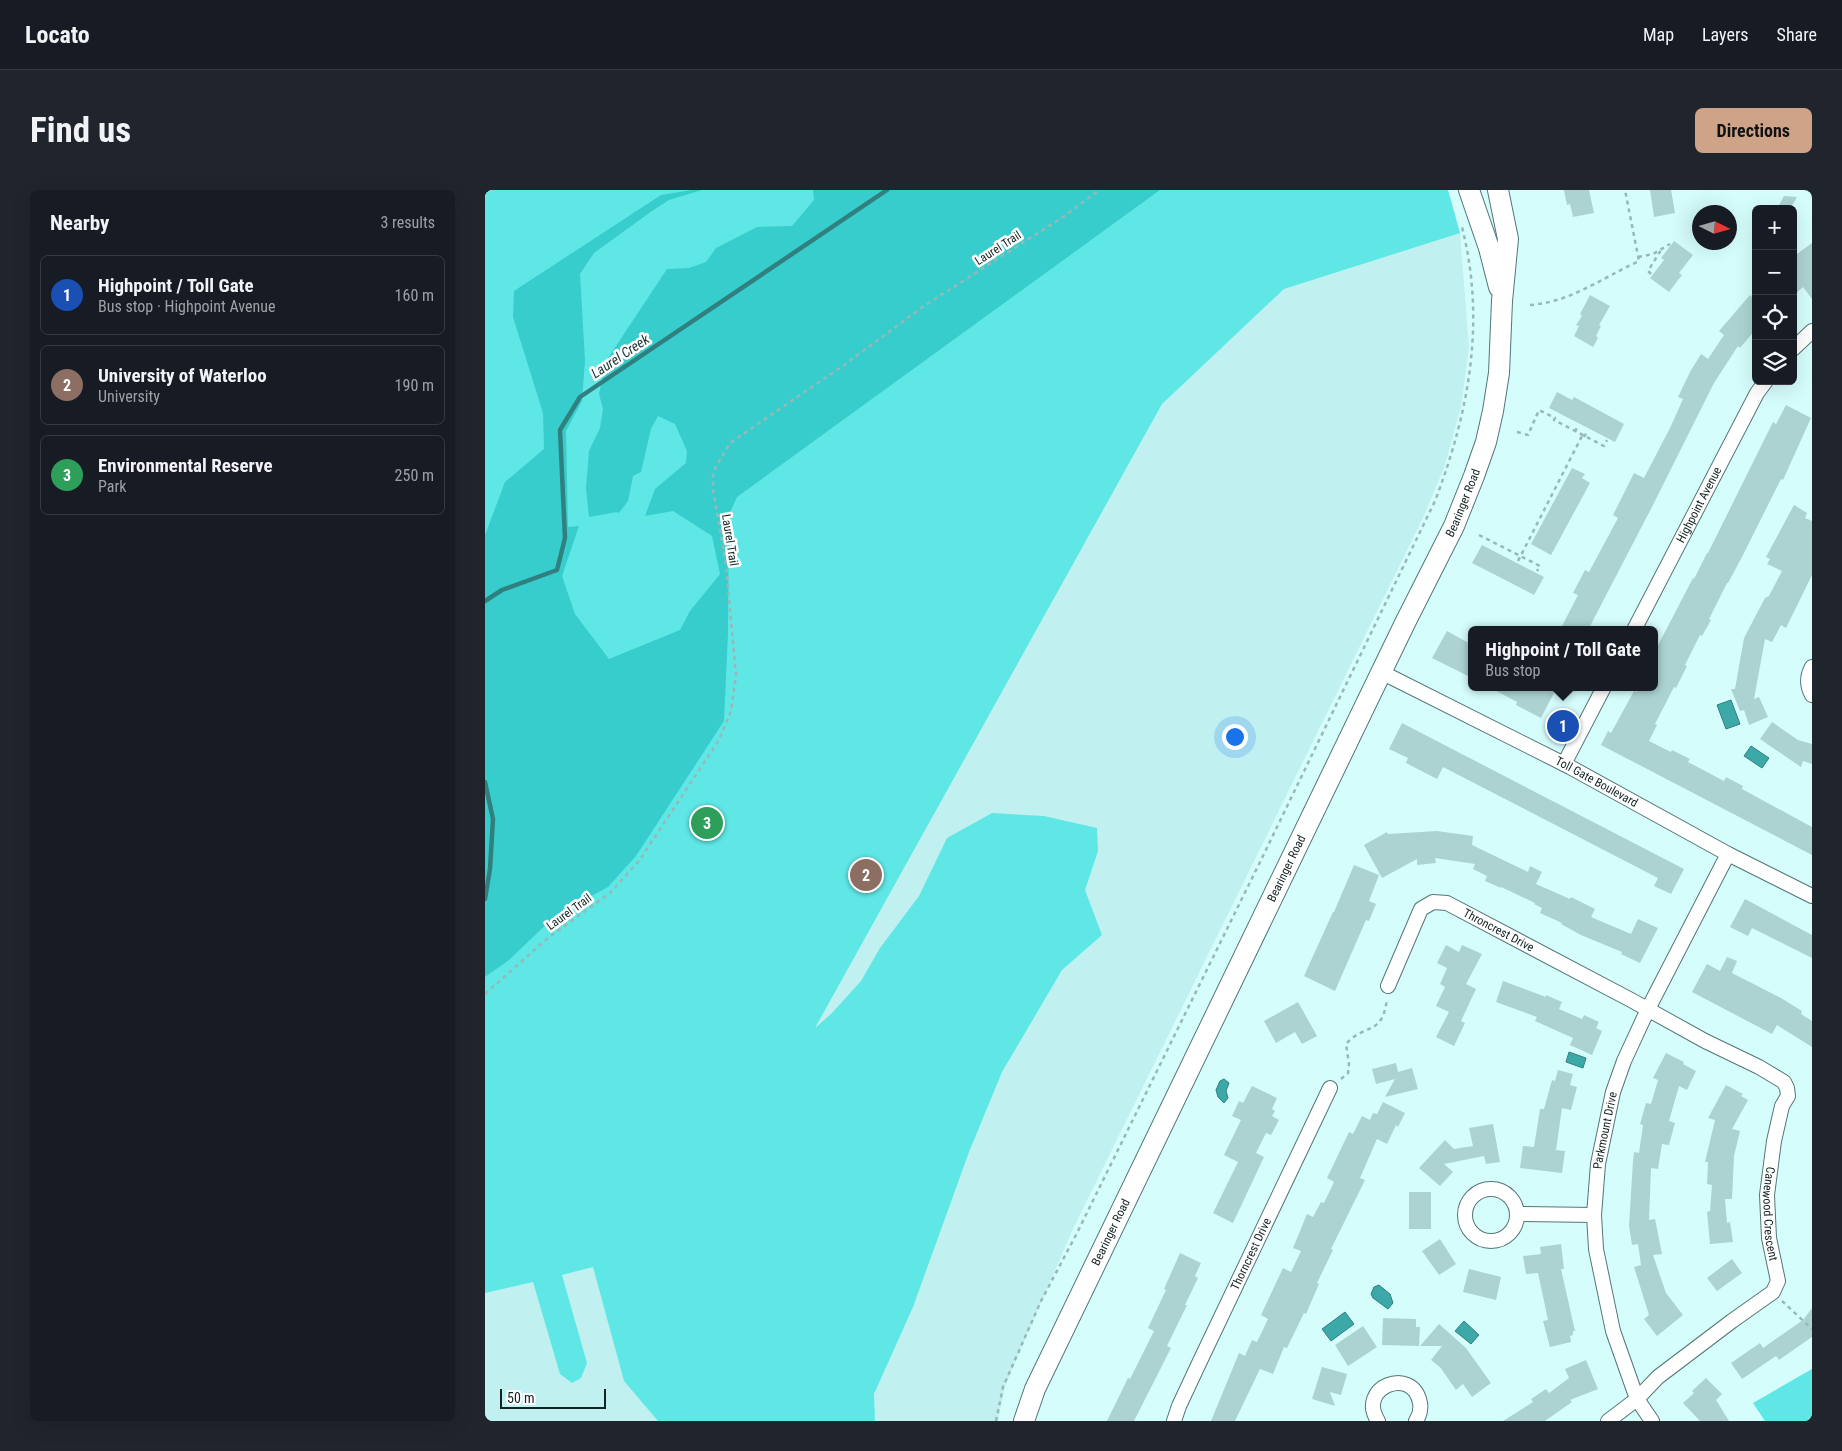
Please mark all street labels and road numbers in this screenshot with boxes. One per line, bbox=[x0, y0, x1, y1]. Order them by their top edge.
street label: Laurel Trail bbox=[972, 228, 1024, 268]
street label: Highpoint Avenue bbox=[1674, 464, 1725, 545]
street label: Bearinger Road bbox=[1443, 467, 1483, 539]
street label: Laurel Trail bbox=[719, 513, 741, 567]
street label: Toll Gate Boulevard bbox=[1553, 754, 1640, 810]
street label: Bearinger Road bbox=[1264, 833, 1309, 904]
street label: Laurel Trail bbox=[544, 891, 594, 933]
street label: Throncrest Drive bbox=[1461, 906, 1537, 955]
street label: Parkmount Drive bbox=[1591, 1090, 1620, 1169]
street label: Canewood Crescent bbox=[1760, 1166, 1781, 1262]
street label: Bearinger Road bbox=[1089, 1197, 1133, 1268]
street label: Thorncrest Drive bbox=[1228, 1215, 1274, 1292]

